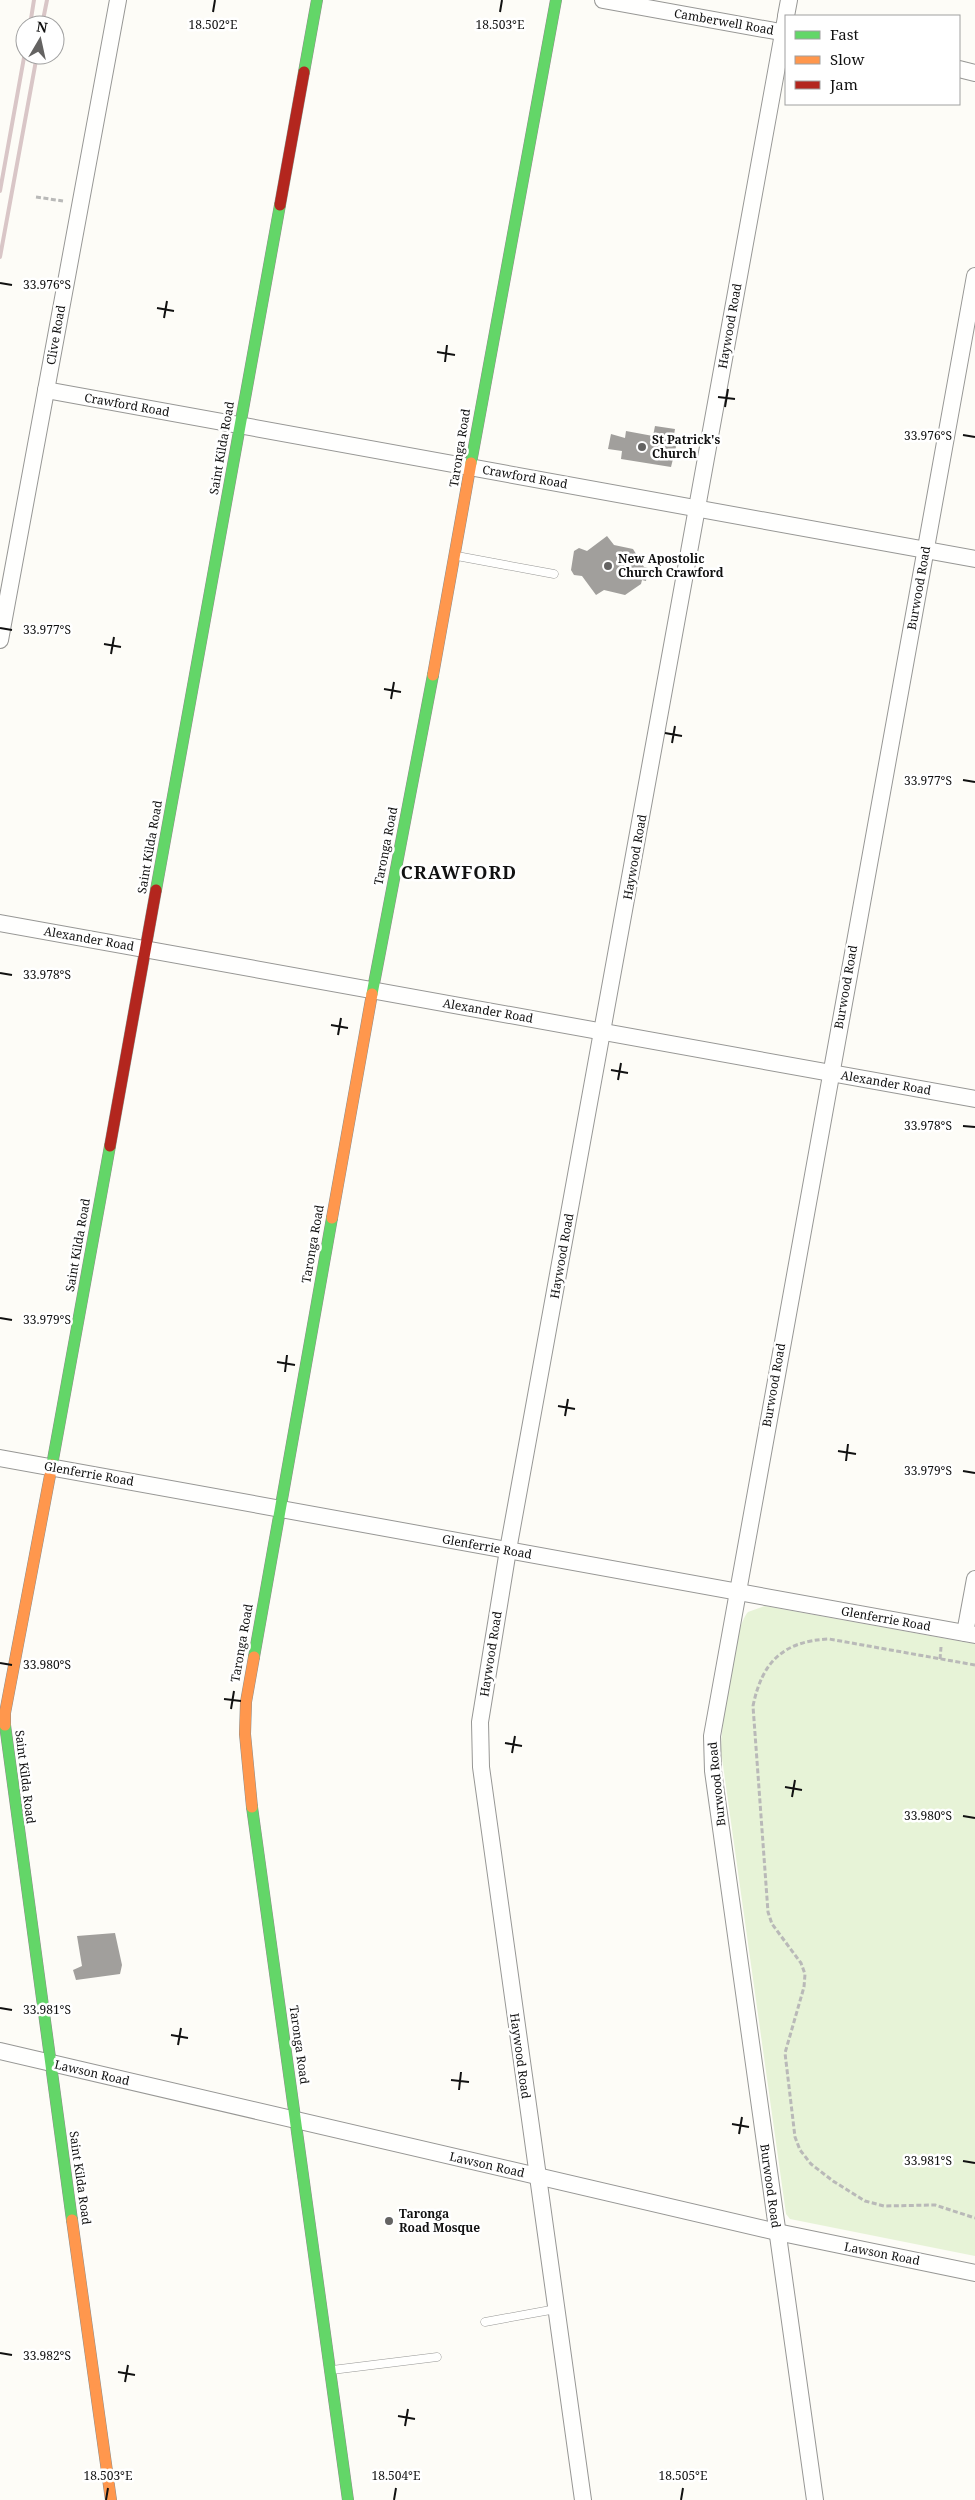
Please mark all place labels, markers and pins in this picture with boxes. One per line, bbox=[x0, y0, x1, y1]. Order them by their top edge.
place label: St Patrick's Church bbox=[652, 431, 721, 462]
marker: St Patrick's Church bbox=[636, 441, 648, 453]
place label: New Apostolic Church Crawford bbox=[618, 550, 724, 581]
marker: New Apostolic Church Crawford bbox=[602, 560, 614, 572]
place label: Taronga Road Mosque bbox=[399, 2205, 480, 2236]
marker: Taronga Road Mosque bbox=[383, 2215, 395, 2227]

